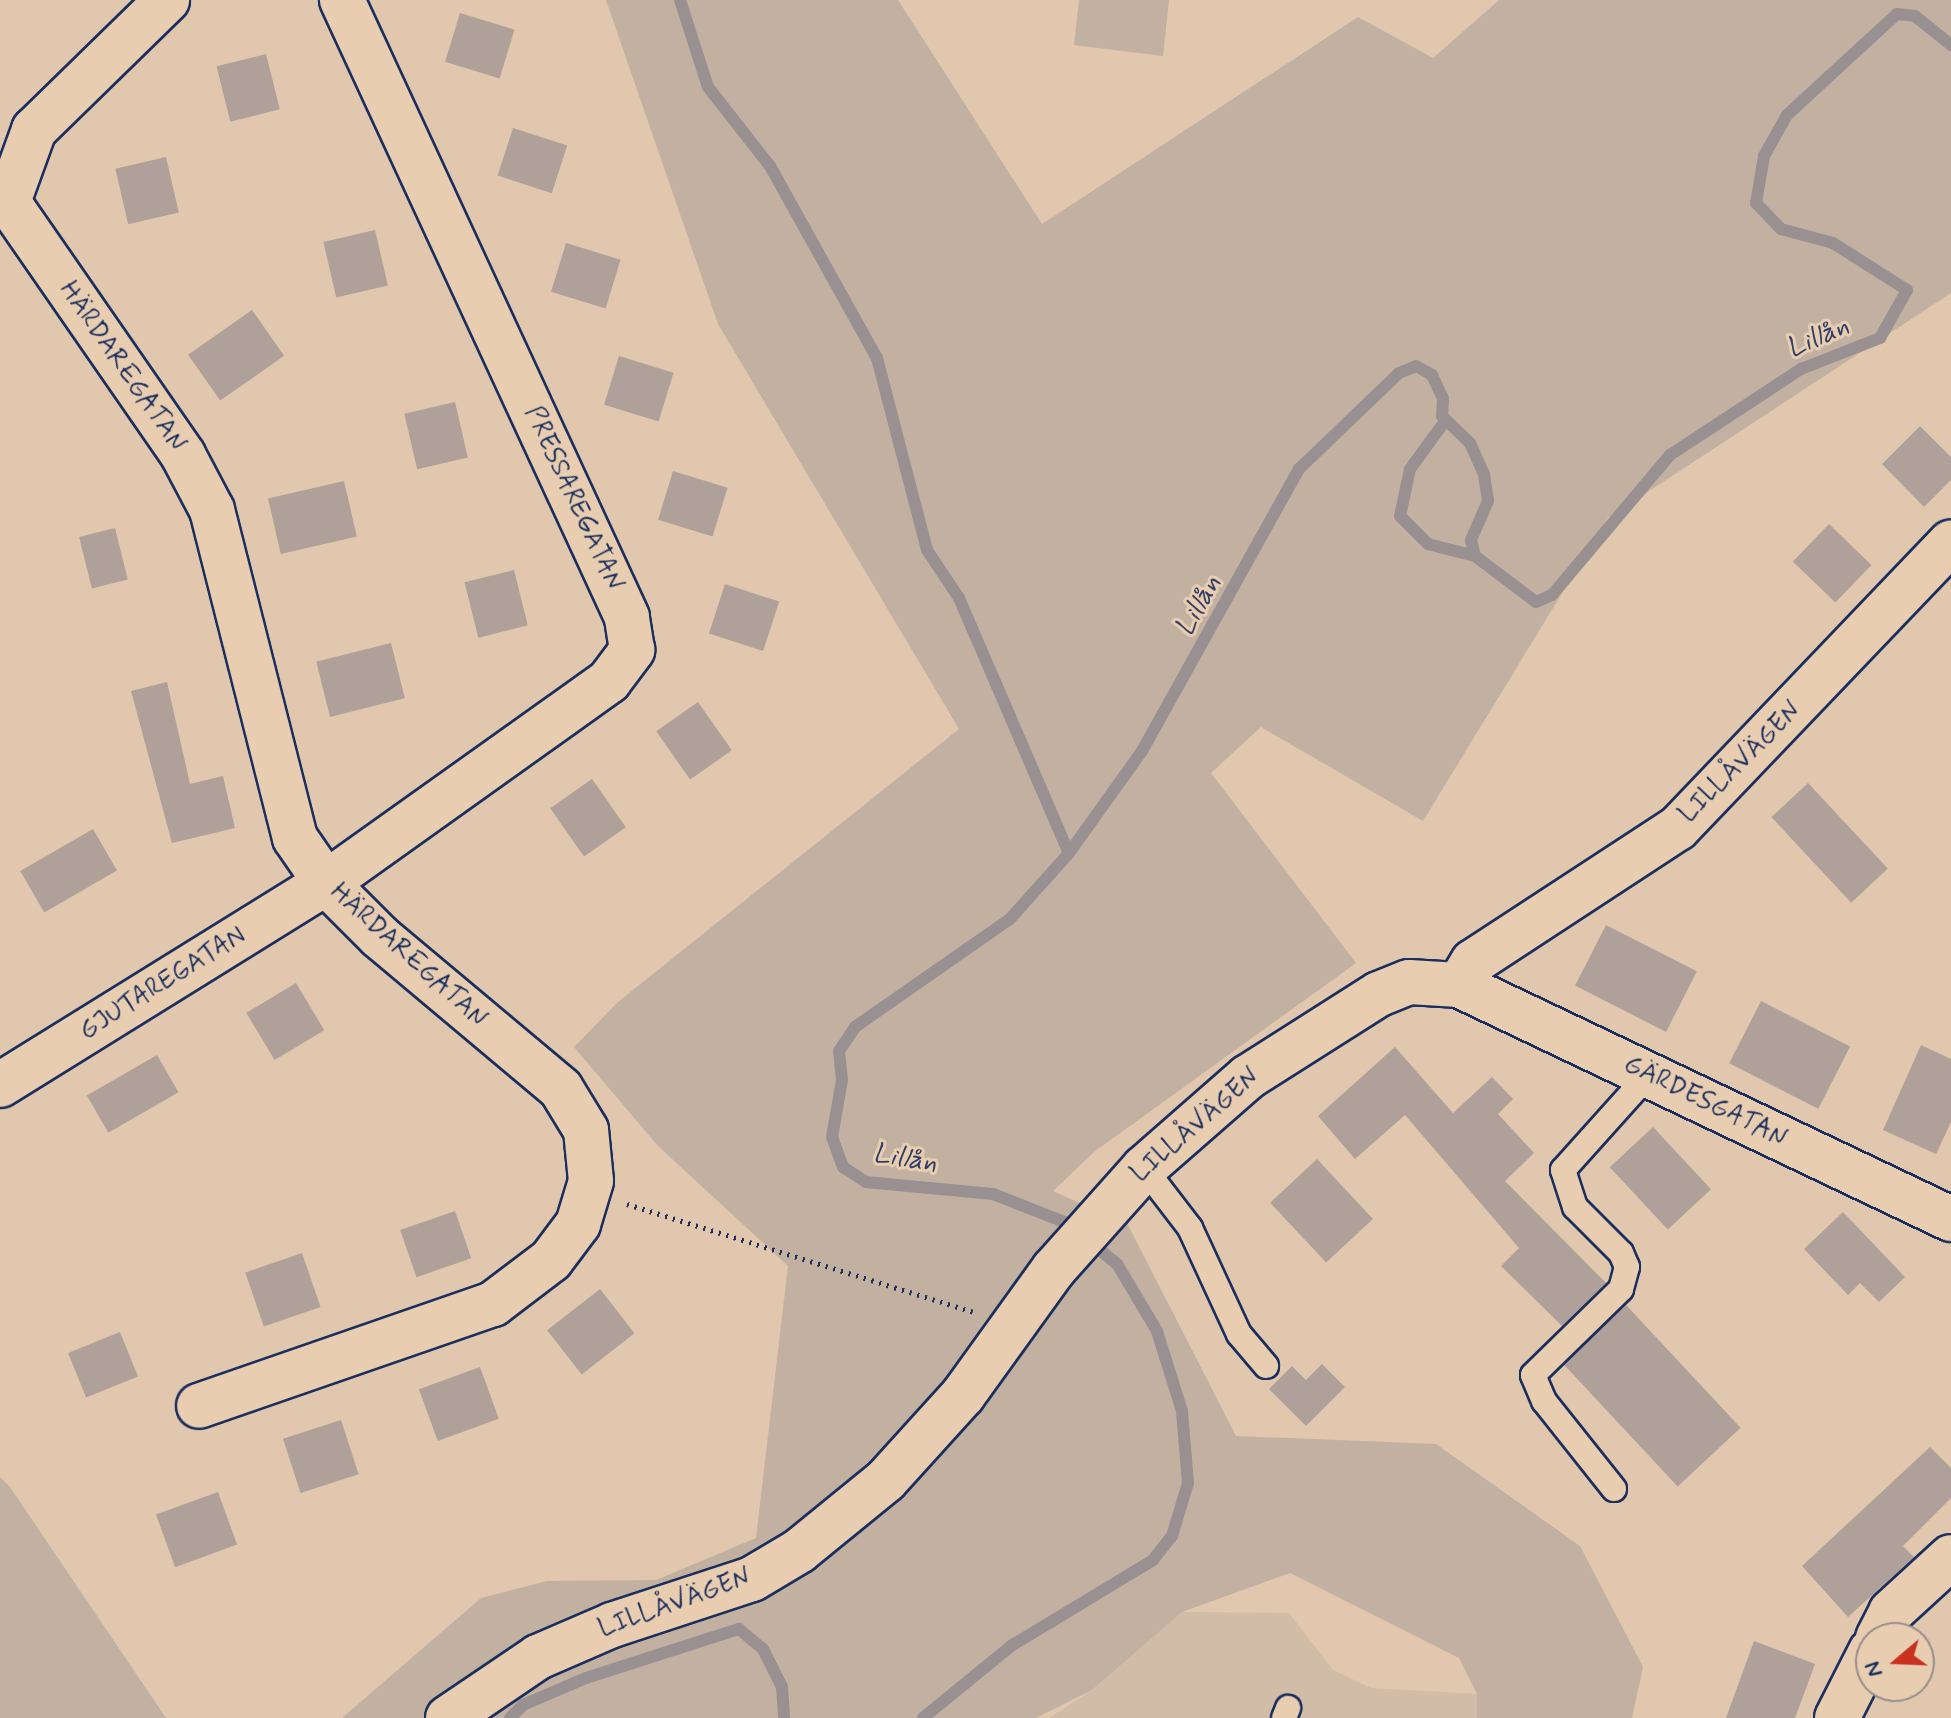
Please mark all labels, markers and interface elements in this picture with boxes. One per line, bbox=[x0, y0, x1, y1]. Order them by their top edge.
street label: HÄRDAREGATAN bbox=[52, 276, 192, 458]
water label: Lillån bbox=[1782, 310, 1854, 366]
street label: PRESSAREGATAN bbox=[517, 402, 629, 596]
water label: Lillån bbox=[1169, 570, 1229, 642]
street label: LILLÅVÄGEN bbox=[1673, 695, 1809, 831]
street label: HÄRDAREGATAN bbox=[323, 877, 493, 1035]
street label: GJUTAREGATAN bbox=[74, 920, 252, 1048]
street label: GÄRDESGATAN bbox=[1618, 1049, 1792, 1155]
street label: LILLÅVÄGEN bbox=[1125, 1062, 1267, 1190]
water label: Lillån bbox=[871, 1137, 939, 1181]
street label: LILLÅVÄGEN bbox=[595, 1562, 755, 1646]
north arrow bbox=[1855, 1622, 1935, 1702]
text: N bbox=[1859, 1658, 1890, 1681]

